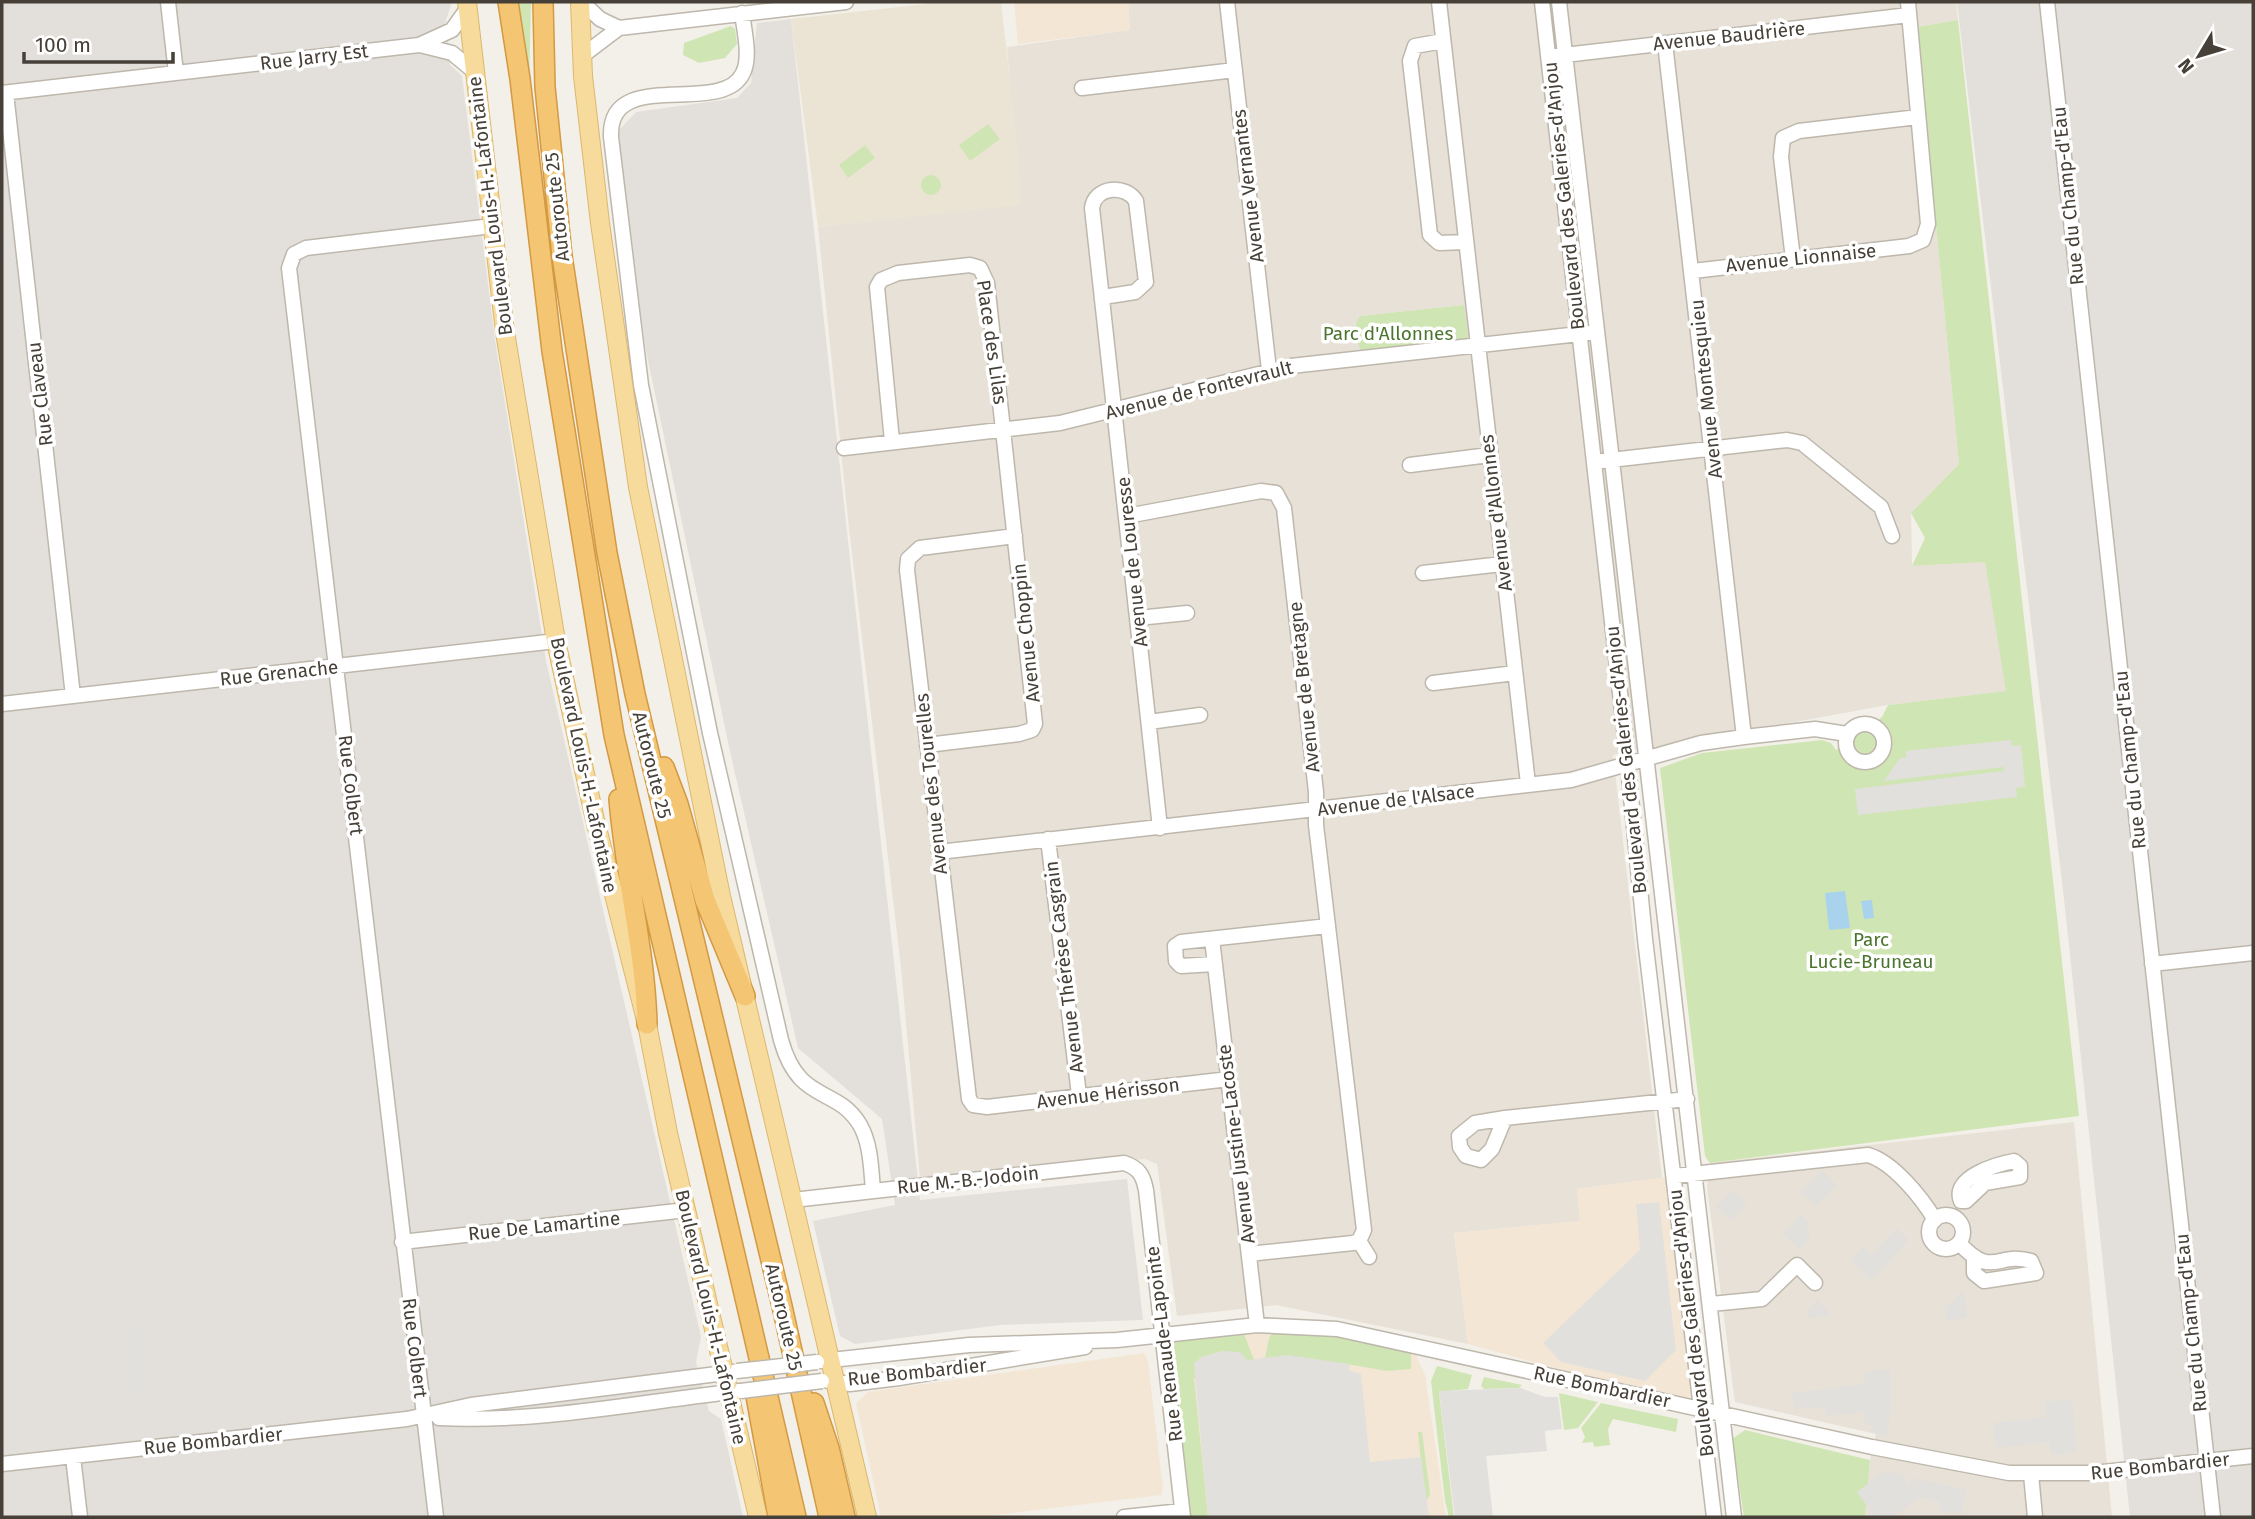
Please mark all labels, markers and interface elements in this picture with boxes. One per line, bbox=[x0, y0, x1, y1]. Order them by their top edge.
street label: Avenue Baudrière bbox=[1652, 17, 1806, 55]
scale bar bbox=[24, 21, 173, 65]
north arrow bbox=[2164, 21, 2234, 91]
text: 100 m bbox=[35, 32, 91, 58]
street label: Rue Jarry Est bbox=[259, 39, 370, 75]
text: N bbox=[2173, 54, 2199, 78]
street label: Boulevard des Galeries-d'Anjou bbox=[1538, 61, 1590, 331]
street label: Boulevard Louis-H.-Lafontaine bbox=[463, 75, 517, 337]
street label: Rue du Champ-d'Eau bbox=[2047, 106, 2089, 286]
street label: Avenue Vernantes bbox=[1227, 108, 1269, 264]
street label: Autoroute 25 bbox=[540, 151, 574, 263]
street label: Avenue Lionnaise bbox=[1725, 239, 1877, 277]
street label: Place des Lilas bbox=[972, 278, 1012, 406]
street label: Avenue Montesquieu bbox=[1685, 298, 1727, 480]
park label: Parc d'Allonnes bbox=[1323, 322, 1453, 345]
street label: Rue Claveau bbox=[22, 341, 58, 447]
street label: Avenue de Fontevrault bbox=[1103, 356, 1295, 424]
street label: Avenue d'Allonnes bbox=[1475, 433, 1517, 593]
street label: Avenue de Louresse bbox=[1112, 476, 1152, 648]
street label: Avenue Choppin bbox=[1007, 562, 1045, 704]
street label: Avenue de Bretagne bbox=[1284, 600, 1324, 774]
street label: Boulevard des Galeries-d'Anjou bbox=[1600, 625, 1652, 895]
street label: Boulevard Louis-H.-Lafontaine bbox=[546, 635, 622, 895]
street label: Rue Grenache bbox=[219, 655, 339, 691]
street label: Rue du Champ-d'Eau bbox=[2109, 670, 2151, 850]
street label: Avenue des Tourelles bbox=[910, 692, 952, 876]
street label: Autoroute 25 bbox=[628, 709, 676, 821]
street label: Rue Colbert bbox=[333, 734, 369, 837]
street label: Avenue de l'Alsace bbox=[1316, 779, 1476, 821]
street label: Avenue Thérèse Casgrain bbox=[1040, 860, 1088, 1074]
park label: Parc Lucie-Bruneau bbox=[1808, 928, 1934, 973]
street label: Avenue Justine-Lacoste bbox=[1212, 1043, 1260, 1245]
street label: Avenue Hérisson bbox=[1035, 1073, 1181, 1113]
street label: Rue M.-B.-Jodoin bbox=[896, 1161, 1040, 1199]
street label: Boulevard Louis-H.-Lafontaine bbox=[670, 1187, 752, 1447]
street label: Boulevard des Galeries-d'Anjou bbox=[1663, 1188, 1719, 1458]
street label: Rue De Lamartine bbox=[467, 1207, 621, 1245]
street label: Rue du Champ-d'Eau bbox=[2170, 1233, 2212, 1413]
street label: Rue Renaude-Lapointe bbox=[1141, 1245, 1187, 1443]
street label: Autoroute 25 bbox=[760, 1261, 808, 1373]
street label: Rue Colbert bbox=[397, 1297, 433, 1400]
street label: Rue Bombardier bbox=[846, 1353, 988, 1391]
street label: Rue Bombardier bbox=[1531, 1361, 1673, 1413]
street label: Rue Bombardier bbox=[142, 1422, 284, 1460]
street label: Rue Bombardier bbox=[2089, 1447, 2231, 1485]

